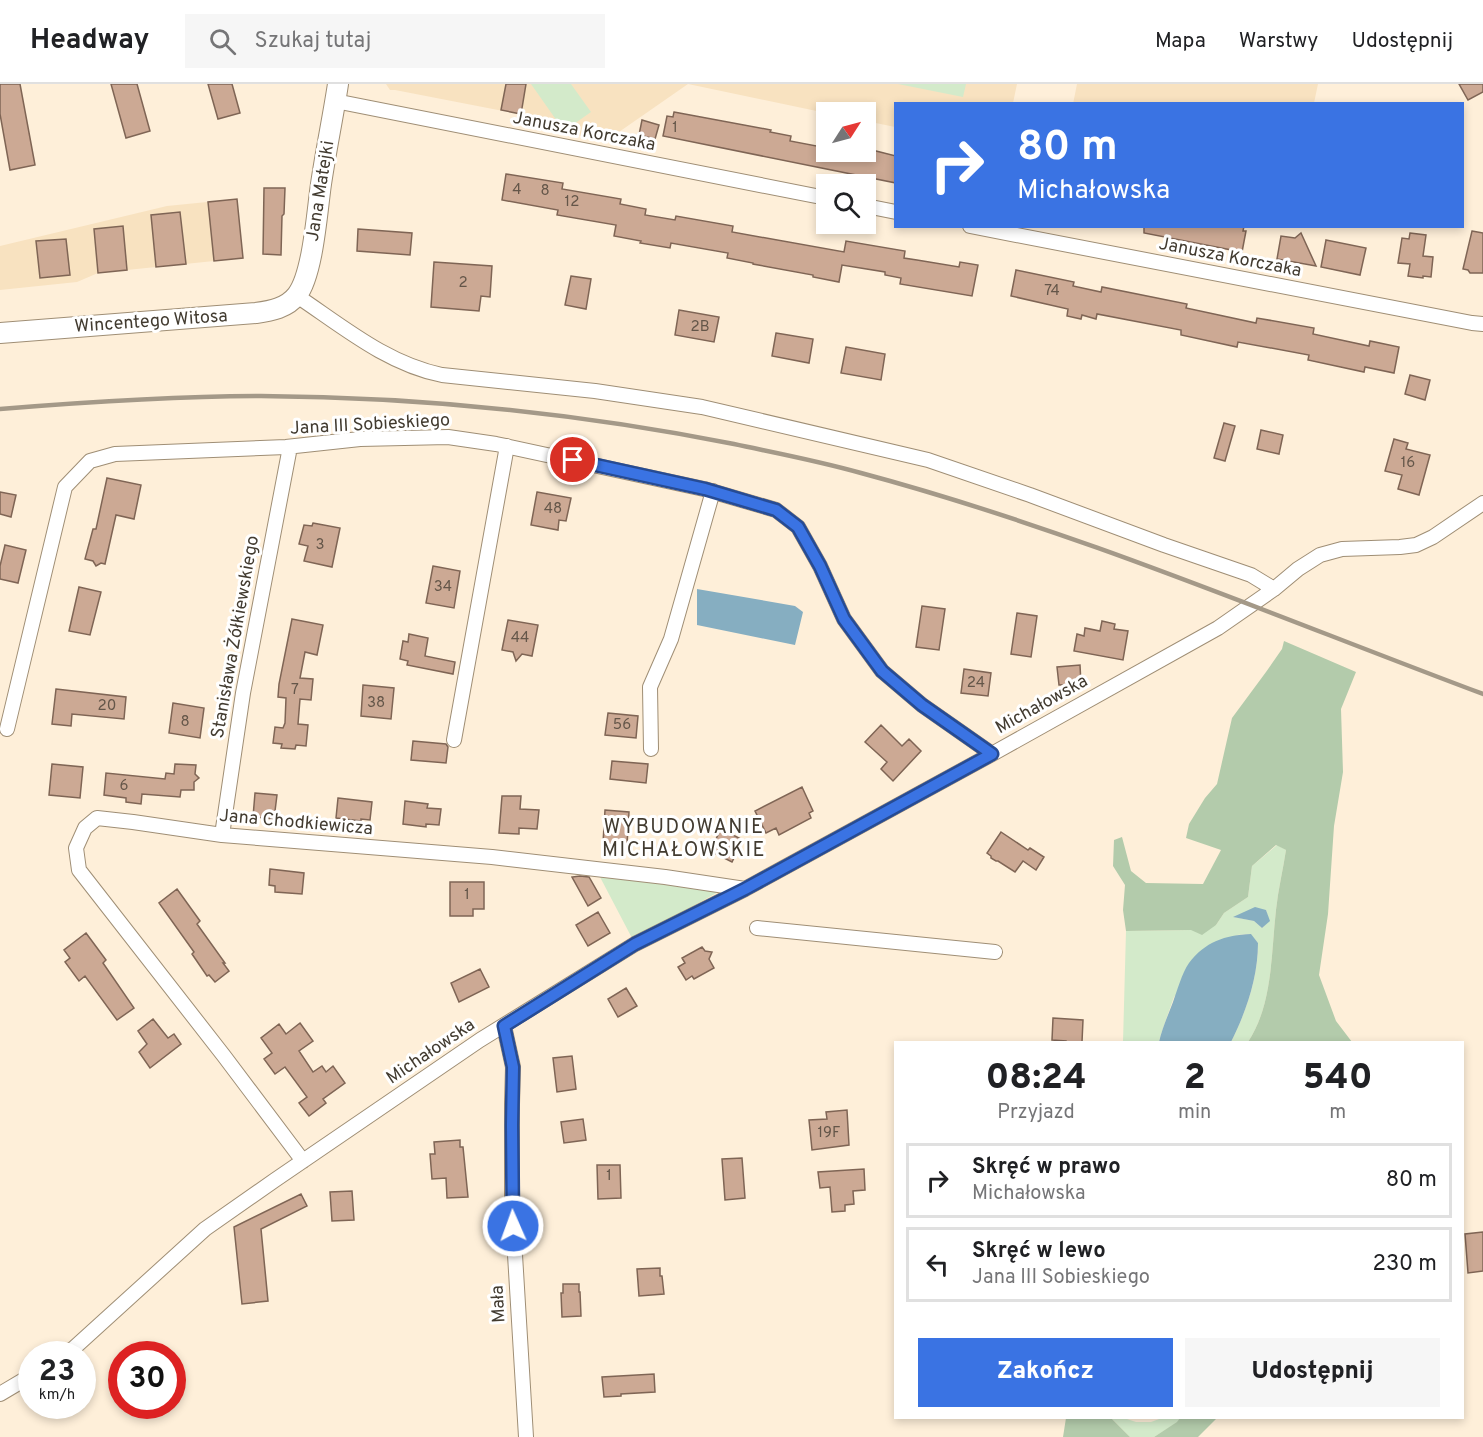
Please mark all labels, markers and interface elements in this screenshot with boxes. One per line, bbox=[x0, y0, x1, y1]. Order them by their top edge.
search box bbox=[185, 14, 605, 68]
text: Headway bbox=[30, 23, 149, 59]
icon: search bbox=[206, 25, 239, 58]
text: Szukaj tutaj bbox=[254, 28, 371, 55]
text: Mapa bbox=[1155, 28, 1206, 55]
text: Warstwy bbox=[1239, 28, 1318, 55]
text: Udostępnij bbox=[1351, 28, 1453, 55]
north arrow bbox=[816, 102, 876, 162]
map controls bbox=[816, 102, 876, 234]
street label: Janusza Korczaka bbox=[511, 107, 657, 157]
house number: 1 bbox=[672, 119, 678, 138]
text: 80 m bbox=[1017, 122, 1118, 175]
icon: right bbox=[918, 126, 996, 204]
street label: Jana Matejki bbox=[302, 139, 340, 243]
button: search bbox=[816, 174, 876, 234]
text: Michałowska bbox=[1017, 174, 1170, 208]
house number: 4 bbox=[512, 181, 522, 200]
house number: 8 bbox=[540, 182, 550, 201]
house number: 12 bbox=[565, 193, 579, 212]
street label: Janusza Korczaka bbox=[1157, 233, 1303, 283]
house number: 2 bbox=[458, 274, 468, 293]
house number: 74 bbox=[1044, 282, 1060, 301]
street label: Wincentego Witosa bbox=[74, 305, 228, 339]
house number: 2B bbox=[690, 318, 710, 337]
street label: Jana III Sobieskiego bbox=[289, 409, 451, 441]
pin bbox=[547, 434, 598, 485]
icon: arrive bbox=[556, 443, 589, 476]
house number: 16 bbox=[1401, 454, 1415, 473]
house number: 48 bbox=[544, 500, 562, 519]
street label: Stanisława Żółkiewskiego bbox=[205, 533, 265, 740]
house number: 3 bbox=[315, 536, 325, 555]
house number: 34 bbox=[434, 578, 452, 597]
house number: 44 bbox=[511, 629, 529, 648]
street label: Michałowska bbox=[992, 670, 1092, 740]
house number: 24 bbox=[967, 674, 985, 693]
house number: 7 bbox=[291, 681, 299, 700]
house number: 38 bbox=[367, 694, 385, 713]
house number: 20 bbox=[98, 697, 116, 716]
house number: 8 bbox=[180, 713, 190, 732]
house number: 56 bbox=[613, 716, 631, 735]
house number: 6 bbox=[120, 777, 129, 796]
street label: Jana Chodkiewicza bbox=[218, 805, 374, 841]
district label: WYBUDOWANIE MICHAŁOWSKIE bbox=[602, 815, 766, 864]
house number: 1 bbox=[464, 886, 470, 905]
street label: Michałowska bbox=[382, 1014, 480, 1090]
text: 08:24 bbox=[985, 1056, 1087, 1102]
text: 2 bbox=[1184, 1056, 1206, 1102]
text: 540 bbox=[1303, 1056, 1373, 1102]
text: Przyjazd bbox=[997, 1100, 1075, 1126]
text: min bbox=[1178, 1100, 1211, 1126]
text: m bbox=[1329, 1100, 1346, 1126]
house number: 19F bbox=[818, 1124, 840, 1143]
text: Skręć w prawo bbox=[972, 1154, 1121, 1181]
icon: right bbox=[921, 1164, 954, 1197]
house number: 1 bbox=[606, 1167, 612, 1186]
text: 80 m bbox=[1386, 1167, 1437, 1194]
text: Michałowska bbox=[972, 1181, 1085, 1207]
position arrow bbox=[481, 1194, 545, 1258]
text: Skręć w lewo bbox=[972, 1238, 1106, 1265]
icon: left bbox=[921, 1248, 954, 1281]
text: 230 m bbox=[1373, 1251, 1437, 1278]
text: Jana III Sobieskiego bbox=[972, 1265, 1150, 1291]
street label: Mała bbox=[487, 1285, 511, 1323]
button: Zakończ bbox=[918, 1338, 1173, 1407]
button: Udostępnij bbox=[1185, 1338, 1440, 1407]
speed limit sign: 30 bbox=[108, 1341, 186, 1419]
text: 23 bbox=[39, 1354, 75, 1391]
text: km/h bbox=[39, 1386, 75, 1405]

